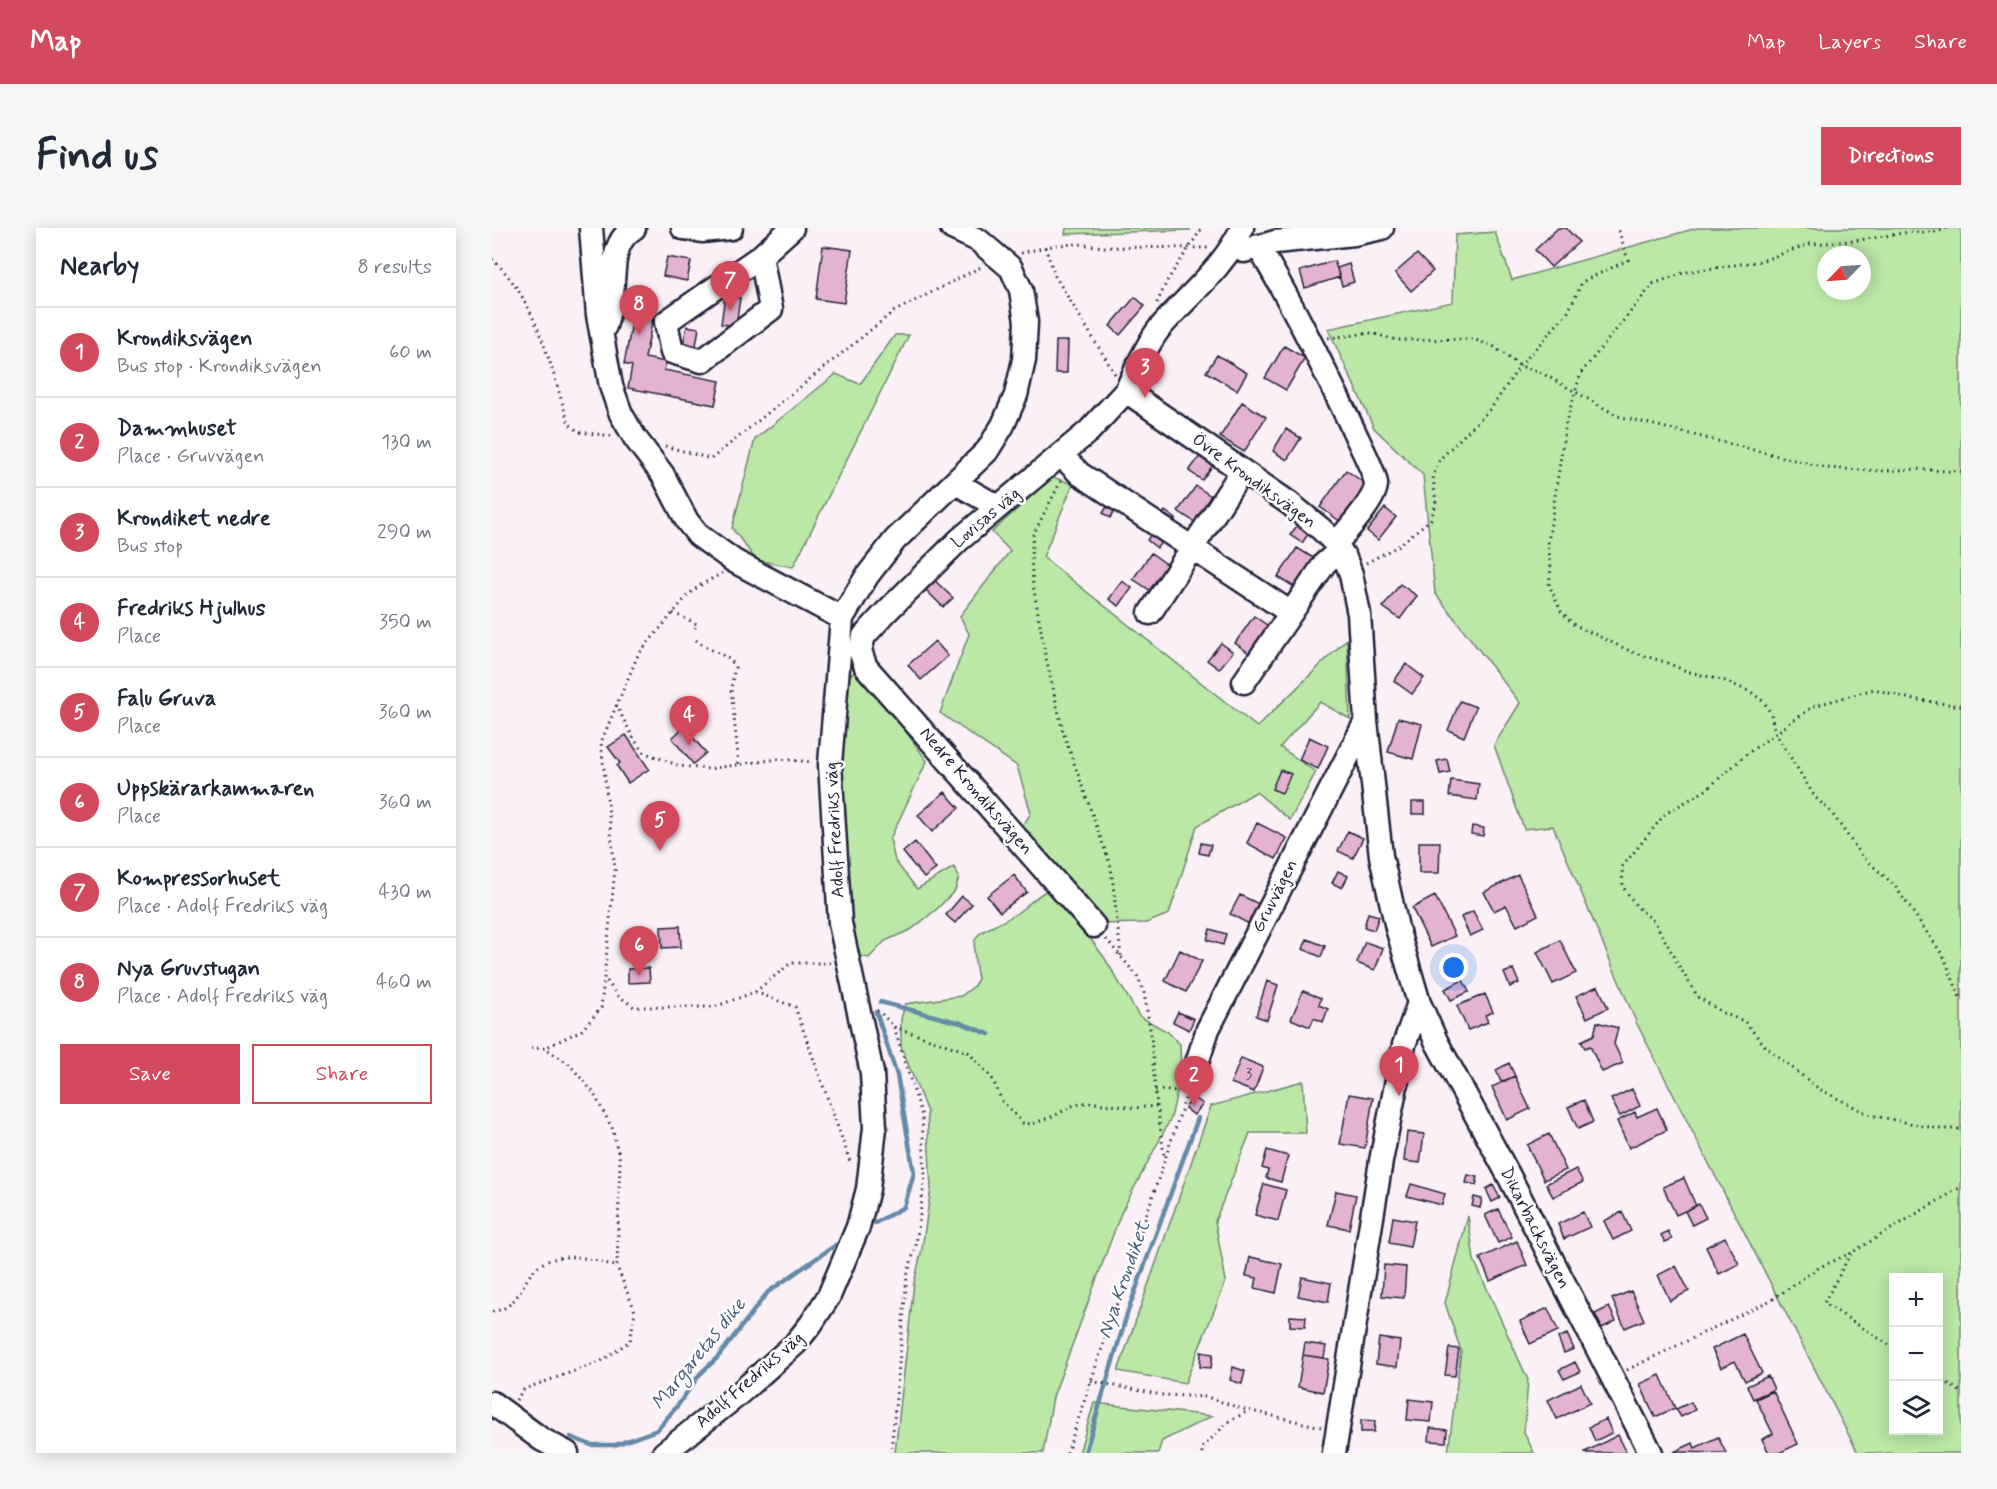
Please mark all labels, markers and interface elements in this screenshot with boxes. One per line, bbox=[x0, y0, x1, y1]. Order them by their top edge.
text: Map bbox=[30, 24, 81, 61]
text: Map bbox=[1747, 28, 1785, 56]
text: Layers bbox=[1818, 28, 1881, 56]
text: Share bbox=[1914, 28, 1967, 56]
button: Directions bbox=[1821, 127, 1961, 185]
text: Find us bbox=[36, 129, 158, 184]
north arrow bbox=[1817, 246, 1871, 300]
text: Nearby bbox=[60, 250, 139, 284]
text: 8 results bbox=[358, 254, 432, 281]
pin: 7 bbox=[710, 262, 750, 311]
pin: 8 bbox=[620, 285, 658, 335]
text: Krondiksvägen bbox=[117, 325, 253, 353]
text: 1 bbox=[75, 339, 84, 366]
text: 60 m bbox=[389, 339, 432, 366]
pin: 3 bbox=[1126, 348, 1164, 398]
text: Bus stop · Krondiksvägen bbox=[117, 353, 322, 380]
text: Dammhuset bbox=[117, 415, 237, 443]
street label: Övre Krondiksvägen bbox=[1187, 428, 1321, 534]
text: 2 bbox=[75, 429, 84, 456]
text: 130 m bbox=[381, 429, 432, 456]
text: Place · Gruvvägen bbox=[117, 443, 265, 470]
street label: Lovisas väg bbox=[946, 482, 1026, 554]
text: Krondiket nedre bbox=[117, 505, 271, 533]
text: 3 bbox=[75, 519, 84, 546]
text: 290 m bbox=[377, 519, 432, 546]
text: Bus stop bbox=[117, 533, 183, 560]
text: Fredriks Hjulhus bbox=[117, 595, 266, 623]
text: 4 bbox=[74, 609, 85, 636]
text: 350 m bbox=[379, 609, 432, 636]
text: Place bbox=[117, 623, 161, 650]
text: Falu Gruva bbox=[117, 685, 216, 713]
pin: 4 bbox=[670, 696, 708, 746]
text: 5 bbox=[74, 699, 86, 726]
text: 360 m bbox=[379, 699, 432, 726]
text: Place bbox=[117, 713, 161, 740]
street label: Nedre Krondiksvägen bbox=[914, 722, 1038, 860]
street label: Adolf Fredriks väg bbox=[819, 761, 851, 899]
text: Uppskärarkammaren bbox=[117, 775, 314, 803]
text: 6 bbox=[74, 789, 85, 816]
text: 360 m bbox=[379, 789, 432, 816]
pin: 5 bbox=[640, 802, 680, 851]
text: Place bbox=[117, 803, 161, 830]
street label: Gruvvägen bbox=[1246, 855, 1304, 937]
text: Kompressorhuset bbox=[117, 865, 280, 893]
text: 7 bbox=[73, 879, 86, 906]
text: 430 m bbox=[379, 879, 432, 906]
text: Place · Adolf Fredriks väg bbox=[117, 893, 328, 920]
pin: 6 bbox=[620, 926, 658, 976]
your location bbox=[1439, 953, 1468, 982]
text: Nya Gruvstugan bbox=[117, 955, 260, 983]
text: 8 bbox=[74, 969, 85, 996]
text: 460 m bbox=[376, 969, 432, 996]
text: Place · Adolf Fredriks väg bbox=[117, 983, 328, 1010]
button: Save bbox=[60, 1044, 240, 1104]
button: Share bbox=[252, 1044, 432, 1104]
pin: 1 bbox=[1380, 1046, 1418, 1096]
pin: 2 bbox=[1174, 1056, 1214, 1106]
house number: 3 bbox=[1246, 1065, 1253, 1085]
street label: Dikarbacksvägen bbox=[1494, 1163, 1576, 1293]
water label: Nya Krondiket bbox=[1091, 1217, 1157, 1342]
map controls bbox=[1889, 1273, 1943, 1435]
button: + bbox=[1889, 1273, 1943, 1327]
water label: Margaretas dike bbox=[645, 1292, 755, 1417]
street label: Adolf Fredriks väg bbox=[691, 1326, 809, 1434]
button: − bbox=[1889, 1327, 1943, 1381]
button: layers bbox=[1889, 1381, 1943, 1435]

